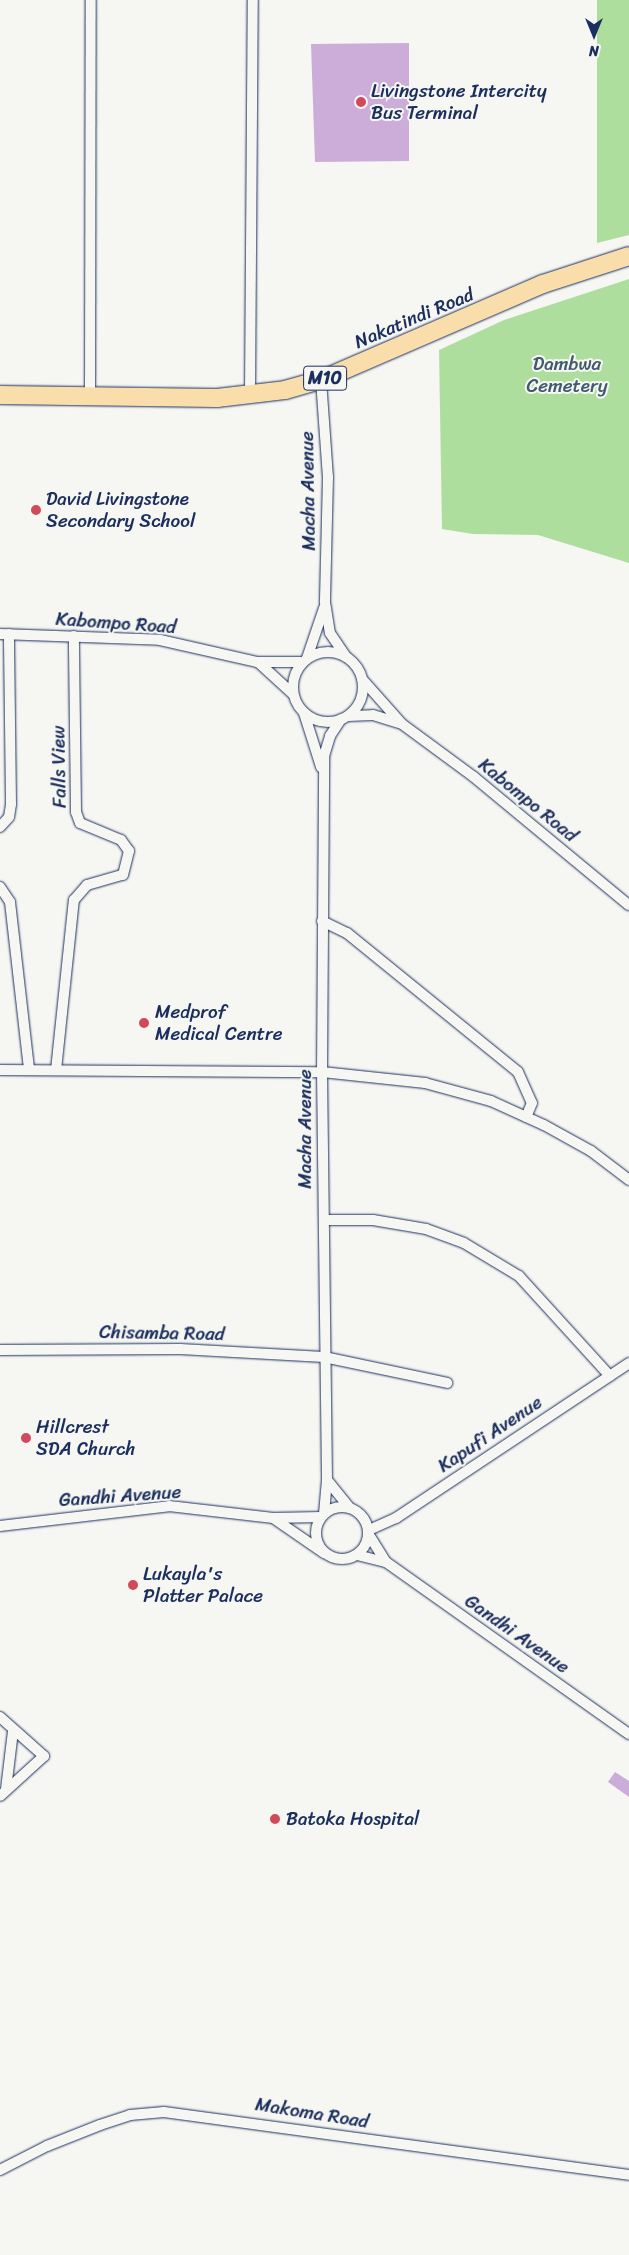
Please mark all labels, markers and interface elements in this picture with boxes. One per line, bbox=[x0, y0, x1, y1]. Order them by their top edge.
north arrow bbox=[569, 10, 619, 60]
text: N bbox=[589, 38, 599, 63]
place label: Livingstone Intercity Bus Terminal bbox=[371, 80, 547, 124]
marker: Livingstone Intercity Bus Terminal bbox=[355, 96, 367, 108]
street label: Nakatindi Road bbox=[351, 283, 477, 353]
park label: Dambwa Cemetery bbox=[526, 353, 608, 397]
road number: M10 bbox=[302, 362, 348, 393]
street label: Macha Avenue bbox=[296, 431, 320, 551]
place label: David Livingstone Secondary School bbox=[46, 488, 195, 532]
marker: David Livingstone Secondary School bbox=[30, 504, 42, 516]
street label: Kabompo Road bbox=[55, 607, 177, 639]
street label: Falls View bbox=[47, 725, 71, 809]
street label: Kabompo Road bbox=[474, 753, 582, 847]
place label: Medprof Medical Centre bbox=[155, 1001, 283, 1045]
marker: Medprof Medical Centre bbox=[137, 1016, 151, 1030]
street label: Macha Avenue bbox=[294, 1069, 316, 1189]
street label: Chisamba Road bbox=[99, 1321, 225, 1345]
street label: Kapufi Avenue bbox=[433, 1391, 547, 1477]
place label: Hillcrest SDA Church bbox=[36, 1416, 136, 1460]
marker: Hillcrest SDA Church bbox=[20, 1432, 32, 1444]
street label: Gandhi Avenue bbox=[58, 1480, 182, 1512]
place label: Lukayla's Platter Palace bbox=[143, 1563, 262, 1607]
marker: Lukayla's Platter Palace bbox=[127, 1579, 139, 1591]
street label: Gandhi Avenue bbox=[460, 1590, 574, 1678]
place label: Batoka Hospital bbox=[286, 1808, 420, 1830]
marker: Batoka Hospital bbox=[268, 1812, 282, 1826]
street label: Makoma Road bbox=[254, 2093, 370, 2133]

